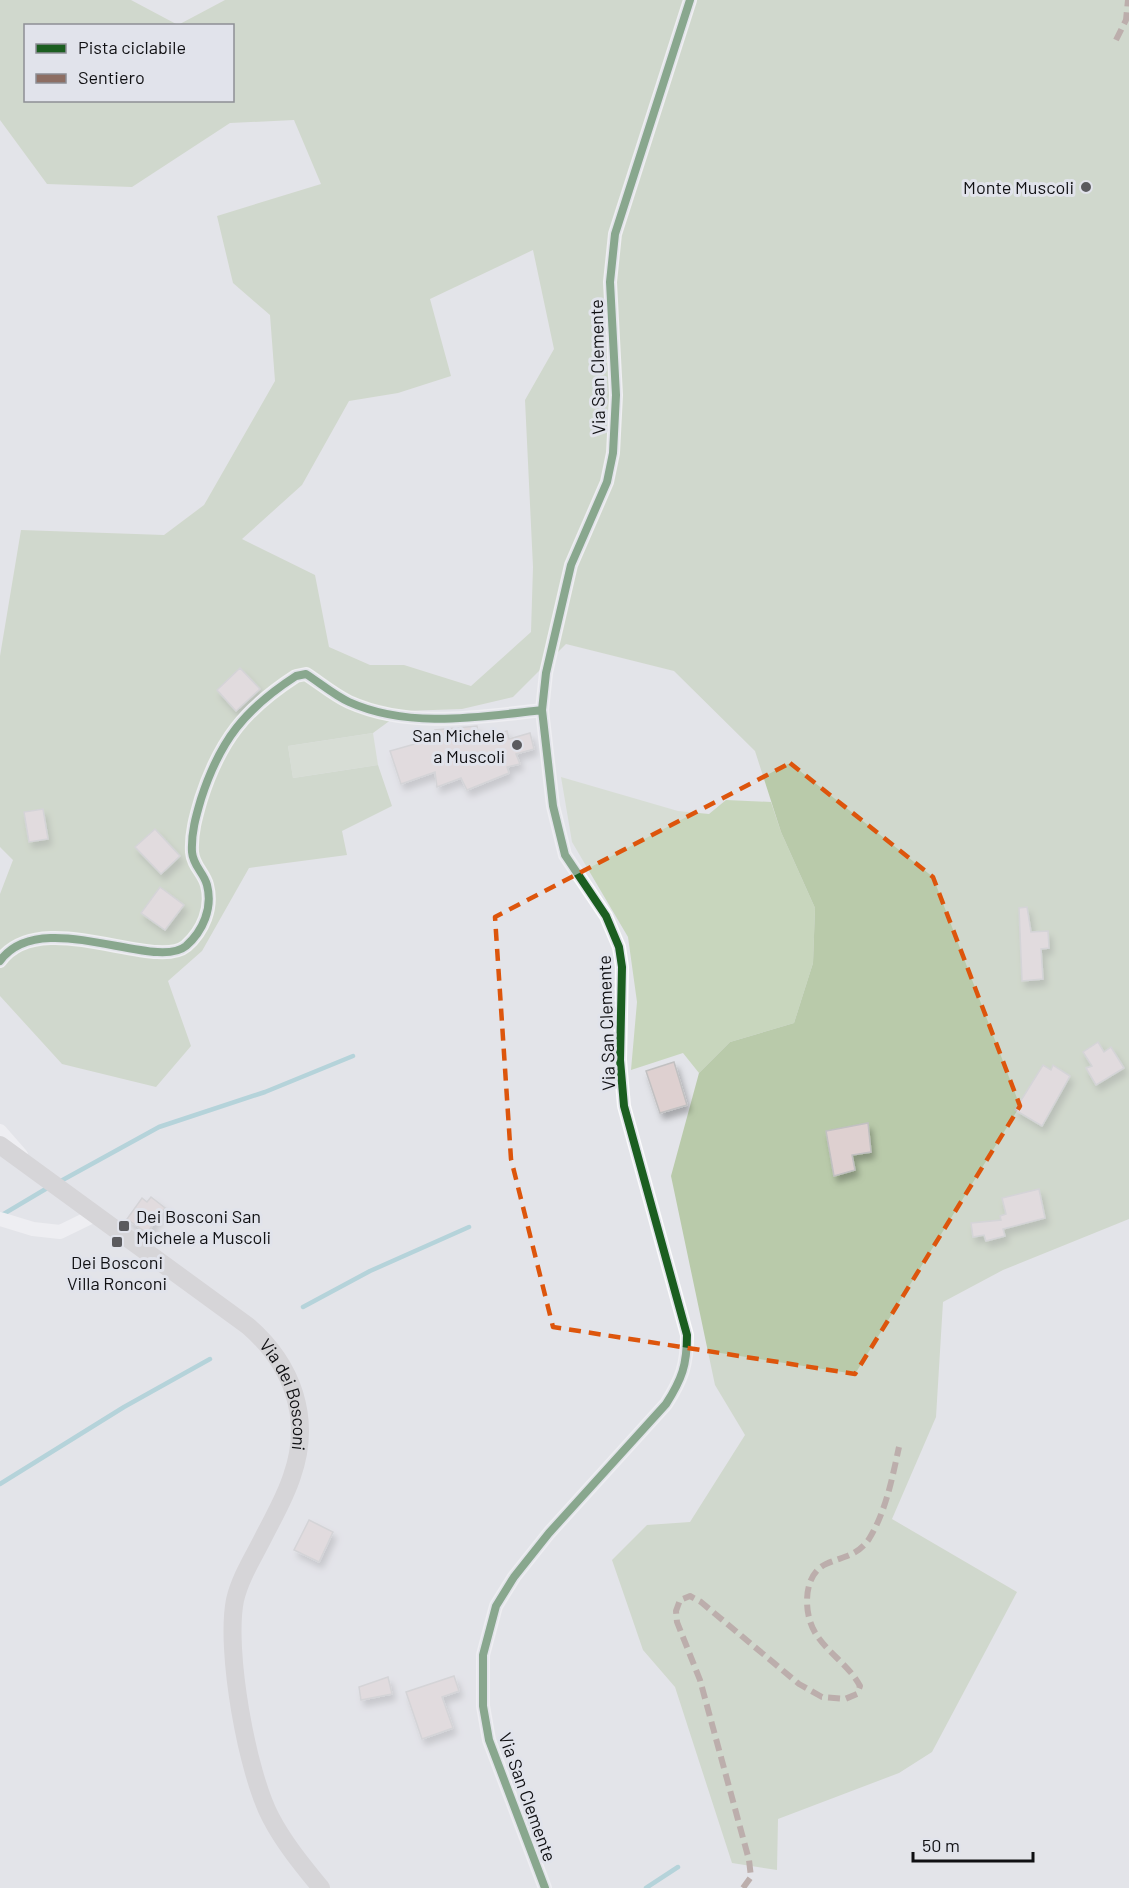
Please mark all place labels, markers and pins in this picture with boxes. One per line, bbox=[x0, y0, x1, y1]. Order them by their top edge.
place label: Monte Muscoli bbox=[963, 176, 1074, 198]
marker: Monte Muscoli bbox=[1079, 180, 1093, 194]
place label: San Michele a Muscoli bbox=[412, 724, 505, 767]
marker: San Michele a Muscoli bbox=[510, 738, 524, 752]
place label: Dei Bosconi San Michele a Muscoli bbox=[136, 1205, 271, 1248]
marker: Dei Bosconi San Michele a Muscoli bbox=[117, 1219, 131, 1233]
marker: Dei Bosconi Villa Ronconi bbox=[110, 1235, 124, 1249]
place label: Dei Bosconi Villa Ronconi bbox=[67, 1251, 167, 1294]

